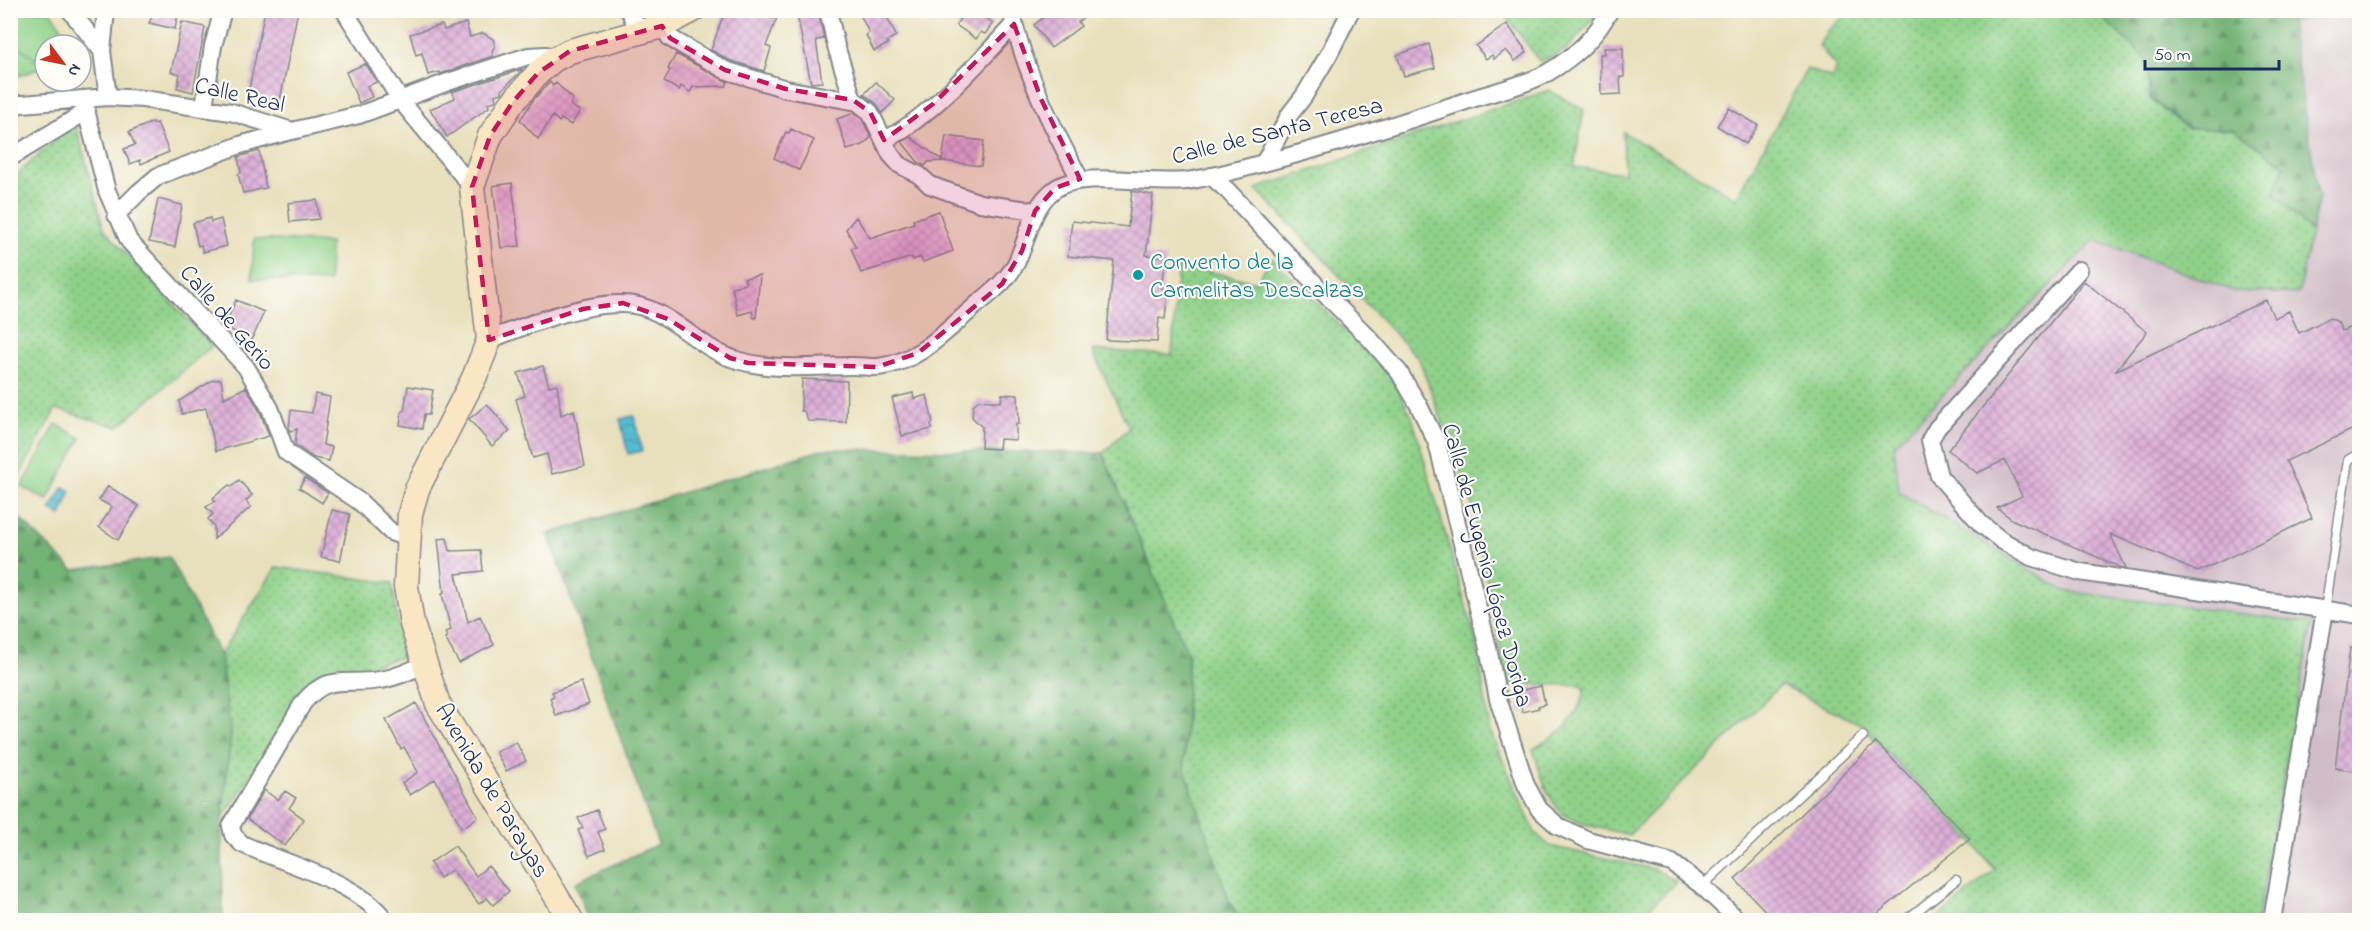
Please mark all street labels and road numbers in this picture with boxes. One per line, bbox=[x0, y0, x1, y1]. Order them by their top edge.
street label: Calle Real bbox=[191, 69, 288, 124]
street label: Calle de Santa Teresa bbox=[1168, 89, 1387, 176]
street label: Calle de Gerio bbox=[170, 258, 282, 380]
street label: Calle de Eugenio López Doriga bbox=[1431, 420, 1540, 711]
street label: Avenida de Parayas bbox=[424, 697, 557, 886]

